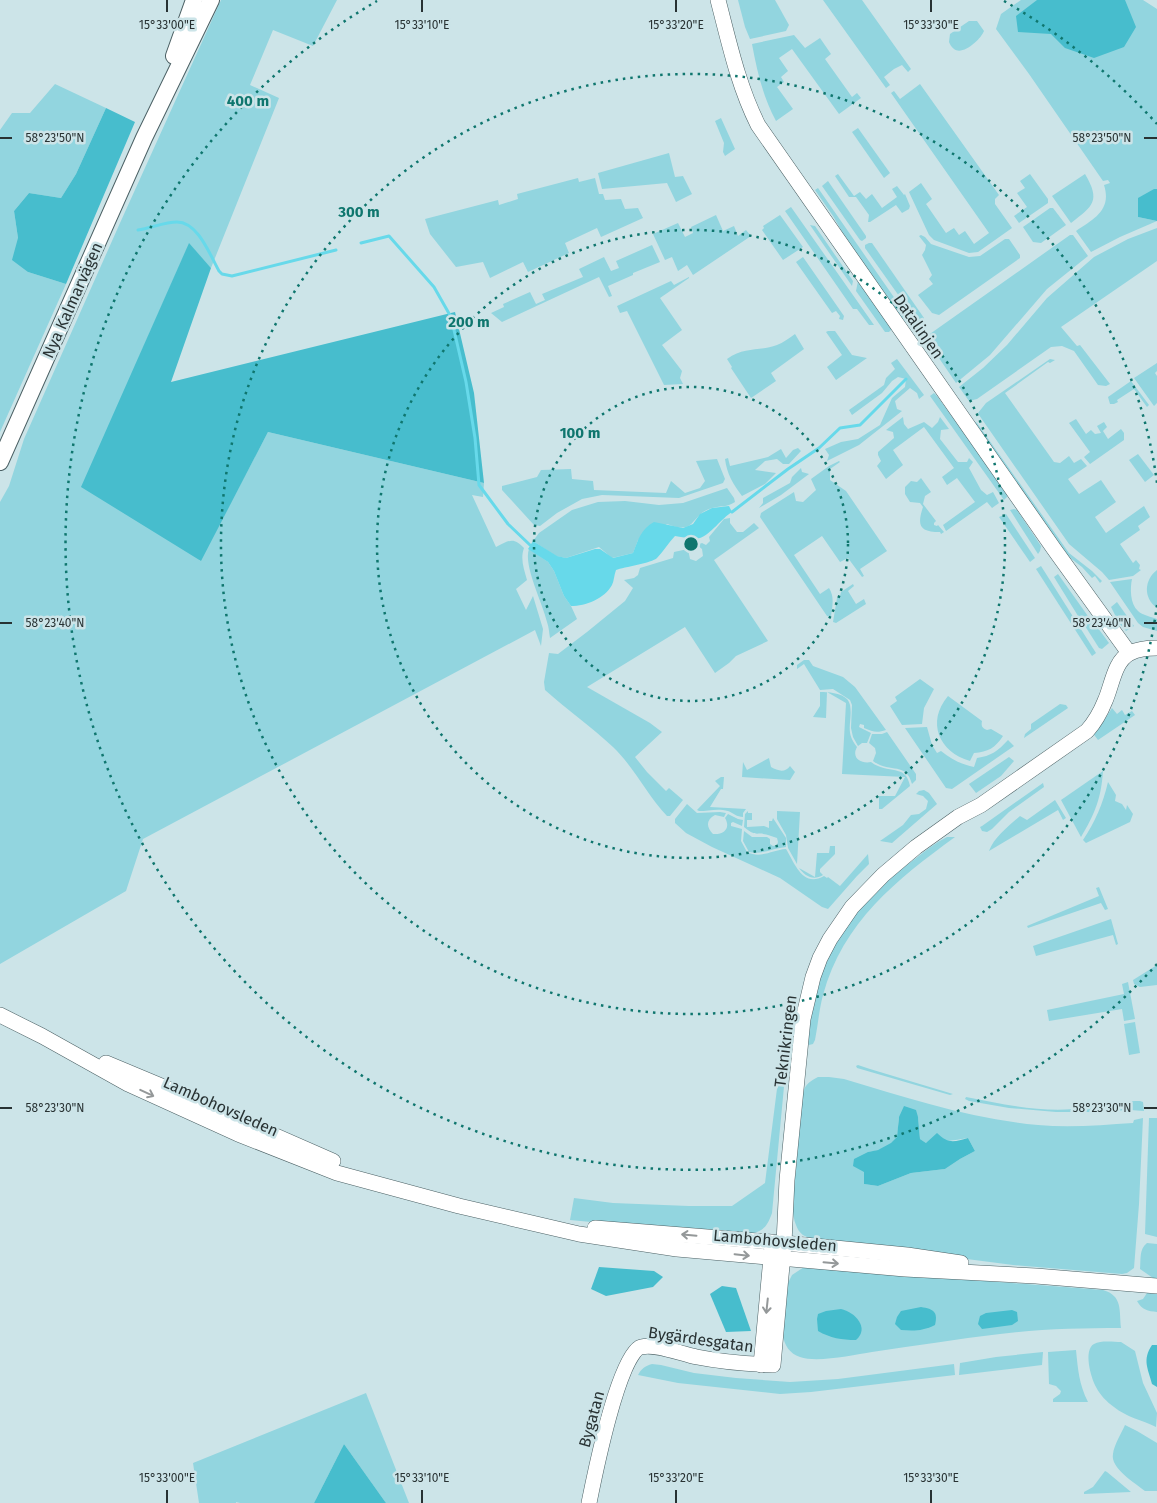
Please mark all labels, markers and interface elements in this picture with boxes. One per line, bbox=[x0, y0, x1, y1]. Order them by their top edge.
text: 15°33'00"E bbox=[139, 18, 195, 32]
text: 15°33'10"E bbox=[395, 18, 449, 32]
text: 15°33'20"E bbox=[648, 18, 704, 32]
text: 15°33'30"E bbox=[903, 18, 959, 32]
text: 400 m bbox=[227, 92, 269, 110]
text: 58°23'50"N bbox=[26, 131, 84, 145]
text: 58°23'50"N bbox=[1073, 131, 1131, 145]
text: 300 m bbox=[337, 203, 380, 221]
street label: Nya Kalmarvägen bbox=[38, 239, 107, 361]
street label: Datalinjen bbox=[890, 290, 948, 362]
text: 200 m bbox=[448, 313, 490, 331]
text: 100 m bbox=[560, 424, 600, 442]
centre of rings bbox=[682, 535, 700, 553]
text: 58°23'40"N bbox=[26, 616, 84, 630]
text: 58°23'40"N bbox=[1073, 616, 1131, 630]
street label: Teknikringen bbox=[770, 994, 801, 1088]
street label: Lambohovsleden bbox=[160, 1073, 281, 1140]
one-way arrow bbox=[139, 1089, 154, 1098]
text: 58°23'30"N bbox=[26, 1101, 84, 1115]
text: 58°23'30"N bbox=[1073, 1101, 1131, 1115]
street label: Lambohovsleden bbox=[712, 1226, 838, 1255]
one-way arrow bbox=[682, 1231, 698, 1240]
one-way arrow bbox=[734, 1250, 750, 1260]
one-way arrow bbox=[823, 1258, 839, 1267]
one-way arrow bbox=[762, 1298, 771, 1314]
street label: Bygärdesgatan bbox=[647, 1323, 755, 1356]
street label: Bygatan bbox=[575, 1389, 608, 1450]
text: 15°33'00"E bbox=[139, 1471, 195, 1485]
text: 15°33'10"E bbox=[395, 1471, 449, 1485]
text: 15°33'20"E bbox=[648, 1471, 704, 1485]
text: 15°33'30"E bbox=[903, 1471, 959, 1485]

